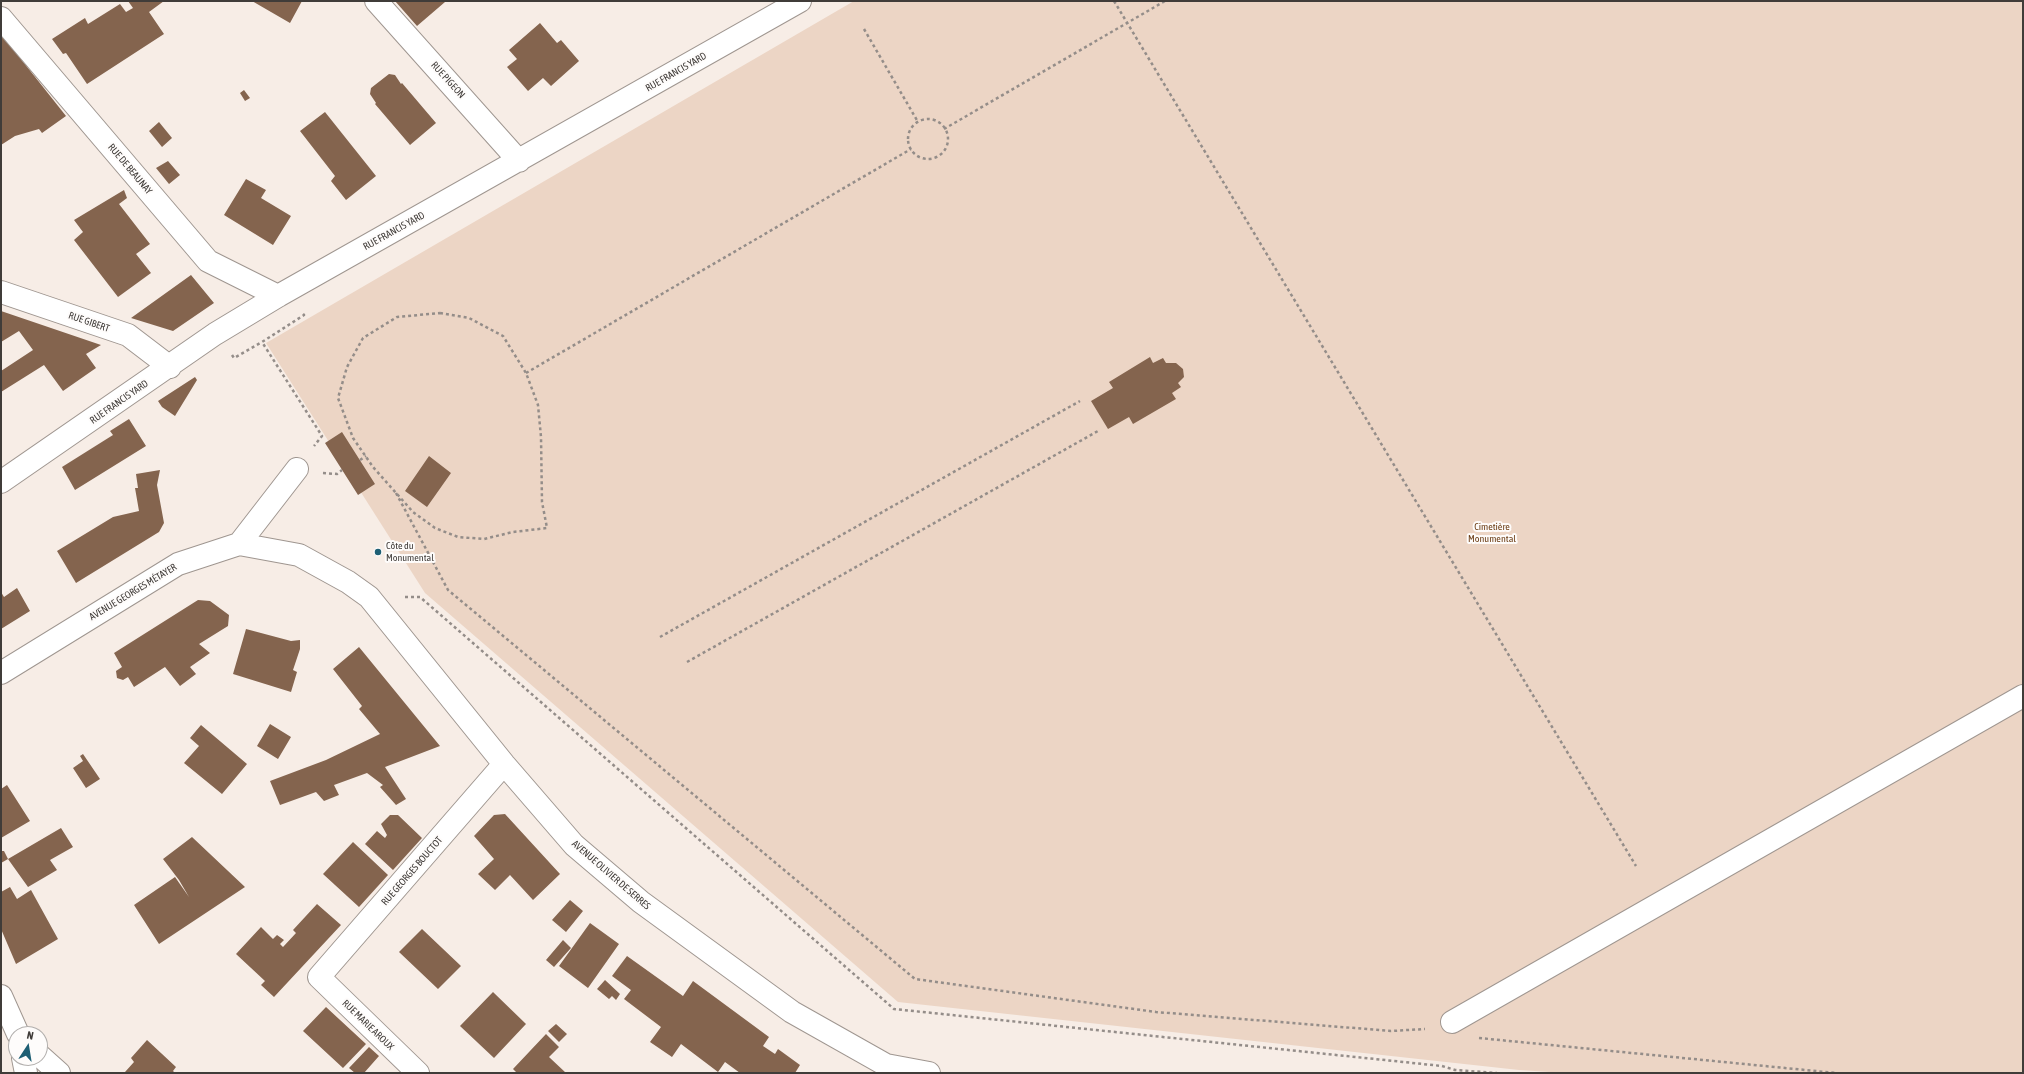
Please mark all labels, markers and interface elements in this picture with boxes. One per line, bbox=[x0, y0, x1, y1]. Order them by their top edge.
street label: RUE FRANCIS YARD bbox=[643, 50, 709, 94]
street label: RUE PIGEON bbox=[428, 59, 468, 101]
street label: RUE DE BEAUNAY bbox=[105, 141, 155, 197]
street label: RUE FRANCIS YARD bbox=[361, 209, 427, 253]
street label: RUE GIBERT bbox=[67, 309, 111, 335]
street label: RUE FRANCIS YARD bbox=[88, 377, 150, 427]
park label: Cimetière Monumental bbox=[1468, 521, 1516, 544]
place label: Côte du Monumental bbox=[386, 540, 434, 564]
marker: Côte du Monumental bbox=[373, 547, 383, 557]
street label: AVENUE GEORGES MÉTAYER bbox=[87, 561, 179, 623]
street label: RUE GEORGES BOUCTOT bbox=[379, 834, 445, 908]
street label: AVENUE OLIVIER DE SERRES bbox=[569, 838, 653, 912]
street label: RUE MARIE AROUX bbox=[340, 997, 396, 1053]
north arrow bbox=[8, 1026, 48, 1066]
text: N bbox=[26, 1029, 35, 1042]

